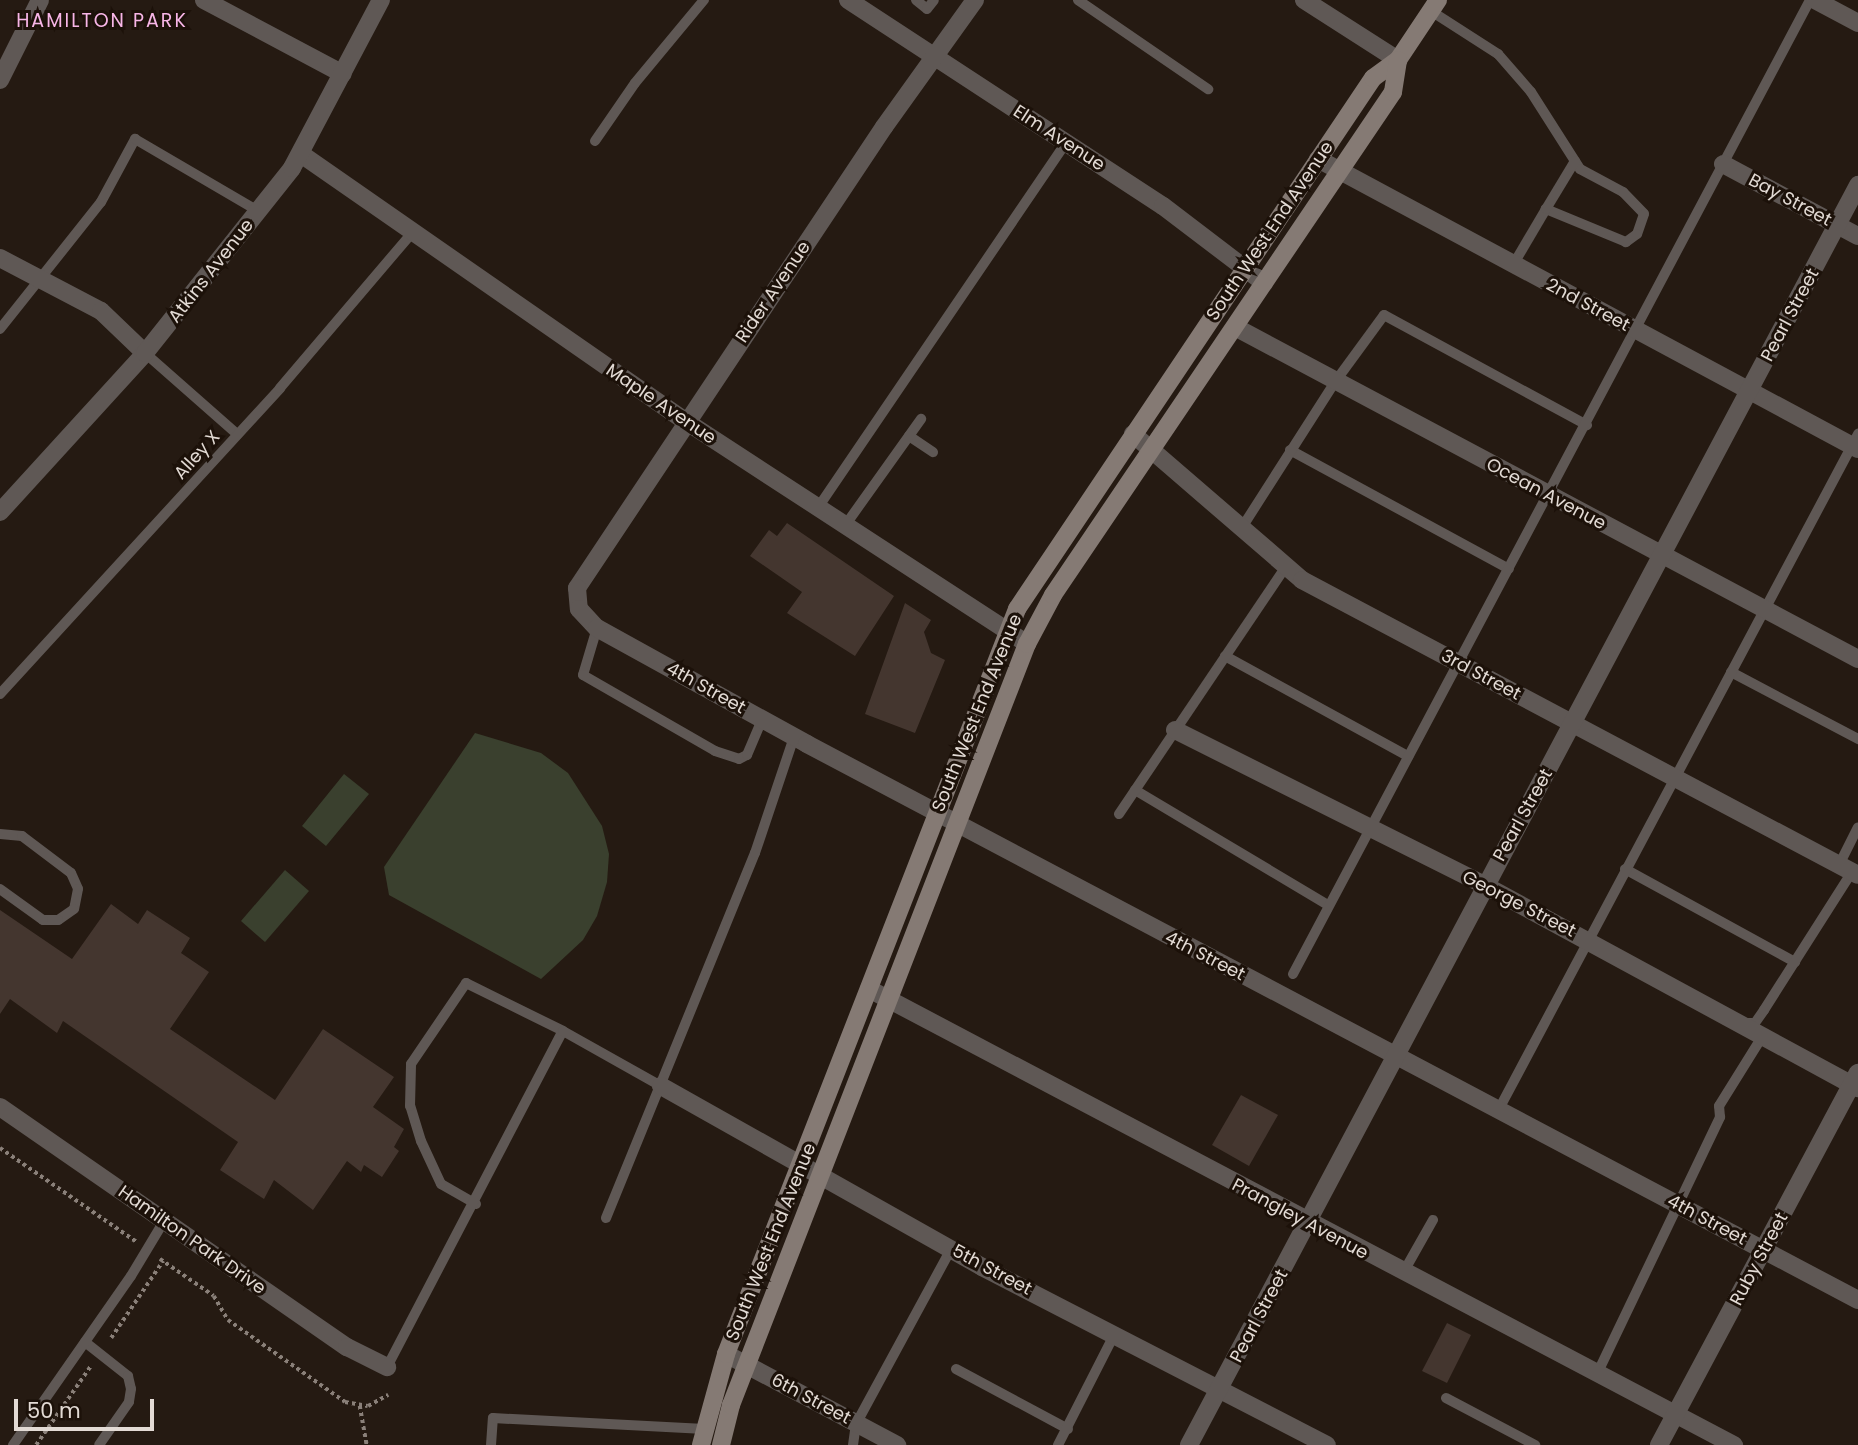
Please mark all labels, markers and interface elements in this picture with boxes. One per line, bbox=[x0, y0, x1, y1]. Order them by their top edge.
district label: HAMILTON PARK bbox=[18, 10, 186, 32]
street label: Elm Avenue bbox=[1009, 100, 1109, 176]
street label: South West End Avenue bbox=[1202, 137, 1338, 325]
street label: Bay Street bbox=[1745, 169, 1835, 231]
street label: Atkins Avenue bbox=[164, 215, 258, 327]
street label: Rider Avenue bbox=[731, 237, 815, 347]
street label: Pearl Street bbox=[1756, 265, 1824, 365]
street label: 2nd Street bbox=[1543, 274, 1633, 336]
street label: Maple Avenue bbox=[602, 359, 720, 449]
street label: Alley X bbox=[169, 426, 225, 484]
street label: Ocean Avenue bbox=[1483, 453, 1609, 535]
street label: South West End Avenue bbox=[927, 611, 1027, 815]
street label: 3rd Street bbox=[1438, 645, 1524, 705]
street label: 4th Street bbox=[663, 657, 749, 719]
street label: Pearl Street bbox=[1489, 765, 1557, 865]
street label: George Street bbox=[1459, 866, 1579, 942]
street label: 4th Street bbox=[1161, 927, 1249, 985]
street label: South West End Avenue bbox=[721, 1140, 821, 1344]
street label: Prangley Avenue bbox=[1228, 1174, 1372, 1264]
street label: Hamilton Park Drive bbox=[114, 1181, 270, 1299]
street label: 4th Street bbox=[1664, 1190, 1750, 1250]
street label: Ruby Street bbox=[1725, 1209, 1793, 1309]
street label: 5th Street bbox=[949, 1240, 1035, 1300]
street label: Pearl Street bbox=[1225, 1266, 1293, 1366]
street label: 6th Street bbox=[768, 1369, 854, 1429]
scale bar bbox=[18, 1386, 158, 1430]
text: 50 m bbox=[27, 1396, 81, 1425]

